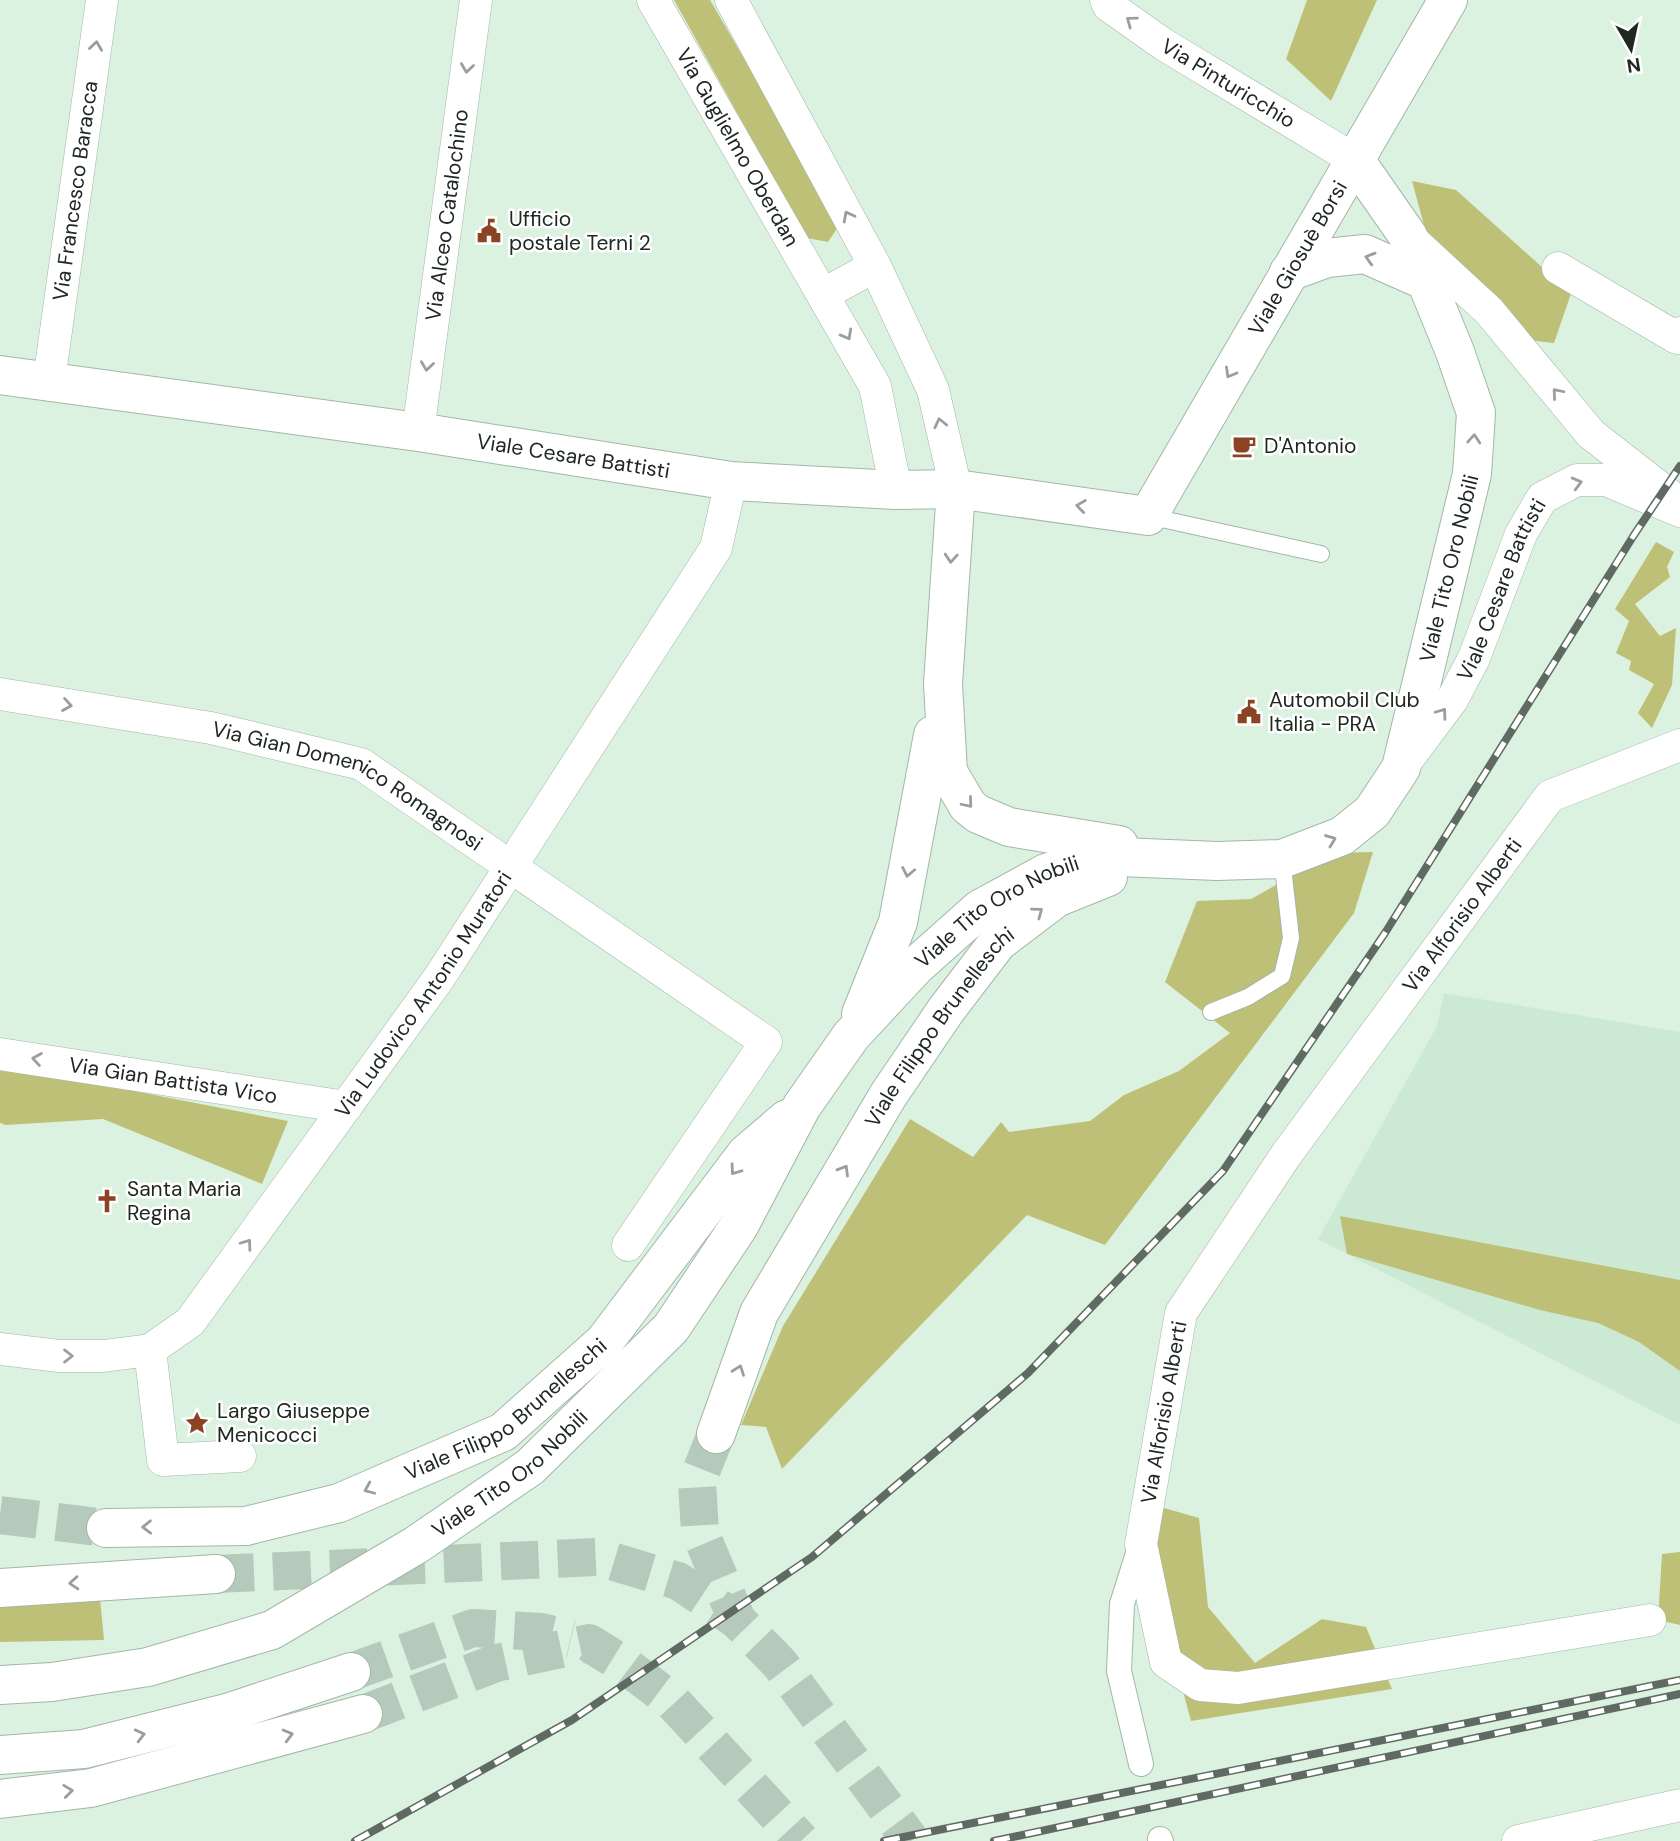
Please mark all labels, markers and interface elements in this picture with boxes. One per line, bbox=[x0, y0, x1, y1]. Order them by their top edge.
north arrow bbox=[1596, 14, 1666, 84]
one-way arrow bbox=[1126, 17, 1139, 29]
street label: Via Pinturicchio bbox=[1156, 32, 1301, 135]
one-way arrow bbox=[88, 40, 103, 52]
street label: Via Guglielmo Oberdan bbox=[670, 43, 806, 252]
text: N bbox=[1625, 52, 1642, 79]
one-way arrow bbox=[460, 62, 475, 74]
street label: Via Francesco Baracca bbox=[46, 79, 105, 303]
street label: Via Alceo Catalochino bbox=[419, 107, 475, 323]
street label: Viale Giosuè Borsi bbox=[1242, 176, 1354, 341]
place label: Ufficio postale Terni 2 bbox=[509, 205, 651, 257]
one-way arrow bbox=[842, 211, 856, 223]
public building icon: Ufficio postale Terni 2 bbox=[475, 217, 503, 245]
one-way arrow bbox=[1364, 252, 1376, 267]
one-way arrow bbox=[839, 328, 852, 340]
one-way arrow bbox=[420, 360, 435, 372]
one-way arrow bbox=[1225, 366, 1238, 379]
one-way arrow bbox=[1553, 388, 1565, 401]
one-way arrow bbox=[934, 417, 949, 429]
street label: Viale Cesare Battisti bbox=[475, 427, 672, 485]
cafe icon: D'Antonio bbox=[1230, 432, 1258, 460]
place label: D'Antonio bbox=[1264, 432, 1356, 460]
one-way arrow bbox=[1466, 433, 1481, 444]
street label: Viale Tito Oro Nobili bbox=[1413, 472, 1485, 665]
one-way arrow bbox=[1570, 477, 1582, 491]
street label: Viale Cesare Battisti bbox=[1450, 494, 1553, 686]
one-way arrow bbox=[1075, 499, 1087, 514]
one-way arrow bbox=[943, 552, 958, 563]
place label: Automobil Club Italia - PRA bbox=[1269, 686, 1420, 738]
one-way arrow bbox=[62, 697, 73, 712]
public building icon: Automobil Club Italia - PRA bbox=[1235, 698, 1263, 726]
one-way arrow bbox=[1434, 708, 1446, 721]
street label: Via Gian Domenico Romagnosi bbox=[209, 715, 488, 857]
one-way arrow bbox=[960, 795, 972, 808]
street label: Via Alforisio Alberti bbox=[1396, 832, 1528, 998]
one-way arrow bbox=[1324, 835, 1336, 849]
street label: Viale Tito Oro Nobili bbox=[909, 849, 1083, 975]
street label: Via Ludovico Antonio Muratori bbox=[328, 866, 518, 1123]
one-way arrow bbox=[901, 866, 916, 878]
one-way arrow bbox=[1030, 907, 1043, 920]
street label: Viale Filippo Brunelleschi bbox=[858, 920, 1020, 1132]
street label: Via Gian Battista Vico bbox=[67, 1051, 279, 1110]
one-way arrow bbox=[31, 1052, 42, 1067]
one-way arrow bbox=[730, 1162, 743, 1175]
one-way arrow bbox=[836, 1164, 849, 1177]
place label: Santa Maria Regina bbox=[127, 1175, 241, 1227]
church icon: Santa Maria Regina bbox=[93, 1187, 121, 1215]
one-way arrow bbox=[238, 1240, 251, 1252]
street label: Via Alforisio Alberti bbox=[1134, 1319, 1193, 1506]
street label: Viale Filippo Brunelleschi bbox=[400, 1332, 613, 1487]
one-way arrow bbox=[63, 1348, 74, 1364]
one-way arrow bbox=[730, 1365, 744, 1377]
place label: Largo Giuseppe Menicocci bbox=[217, 1397, 370, 1449]
street label: Viale Tito Oro Nobili bbox=[426, 1404, 594, 1544]
place icon: Largo Giuseppe Menicocci bbox=[183, 1409, 211, 1437]
one-way arrow bbox=[364, 1481, 376, 1495]
one-way arrow bbox=[142, 1519, 152, 1535]
one-way arrow bbox=[68, 1575, 79, 1590]
one-way arrow bbox=[282, 1728, 294, 1743]
one-way arrow bbox=[134, 1729, 146, 1743]
one-way arrow bbox=[62, 1783, 74, 1798]

